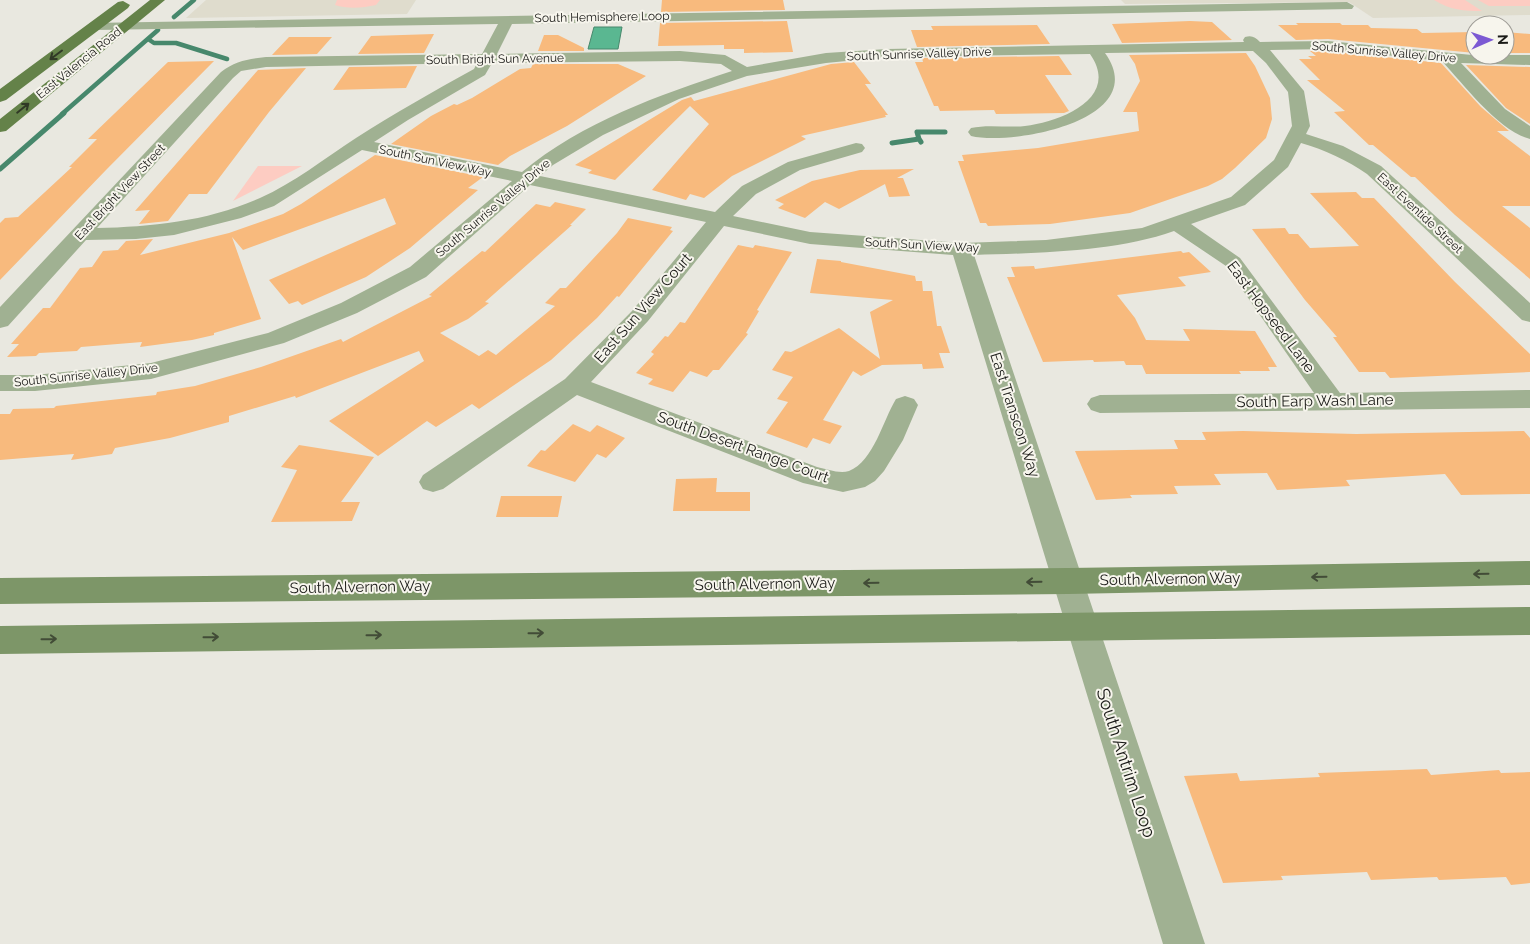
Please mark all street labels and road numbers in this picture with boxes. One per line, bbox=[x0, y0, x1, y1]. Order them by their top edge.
street label: South Hemisphere Loop bbox=[534, 9, 670, 25]
street label: East Valencia Road bbox=[34, 24, 124, 102]
street label: South Sunrise Valley Drive bbox=[1311, 39, 1457, 65]
street label: South Sunrise Valley Drive bbox=[846, 44, 992, 64]
street label: South Bright Sun Avenue bbox=[426, 51, 564, 67]
street label: East Bright View Street bbox=[72, 141, 168, 243]
street label: South Sun View Way bbox=[378, 142, 493, 180]
street label: South Sunrise Valley Drive bbox=[433, 156, 553, 260]
street label: East Eventide Street bbox=[1374, 170, 1466, 256]
street label: South Sun View Way bbox=[865, 235, 980, 255]
street label: East Sun View Court bbox=[590, 249, 696, 367]
street label: East Hopseed Lane bbox=[1223, 258, 1319, 376]
street label: East Transcon Way bbox=[986, 350, 1044, 480]
street label: South Sunrise Valley Drive bbox=[13, 360, 159, 390]
street label: South Earp Wash Lane bbox=[1236, 391, 1394, 411]
street label: South Desert Range Court bbox=[655, 408, 831, 486]
street label: South Alvernon Way bbox=[1100, 569, 1240, 589]
street label: South Alvernon Way bbox=[695, 574, 835, 594]
street label: South Alvernon Way bbox=[290, 577, 430, 597]
street label: South Antrim Loop bbox=[1092, 686, 1161, 840]

